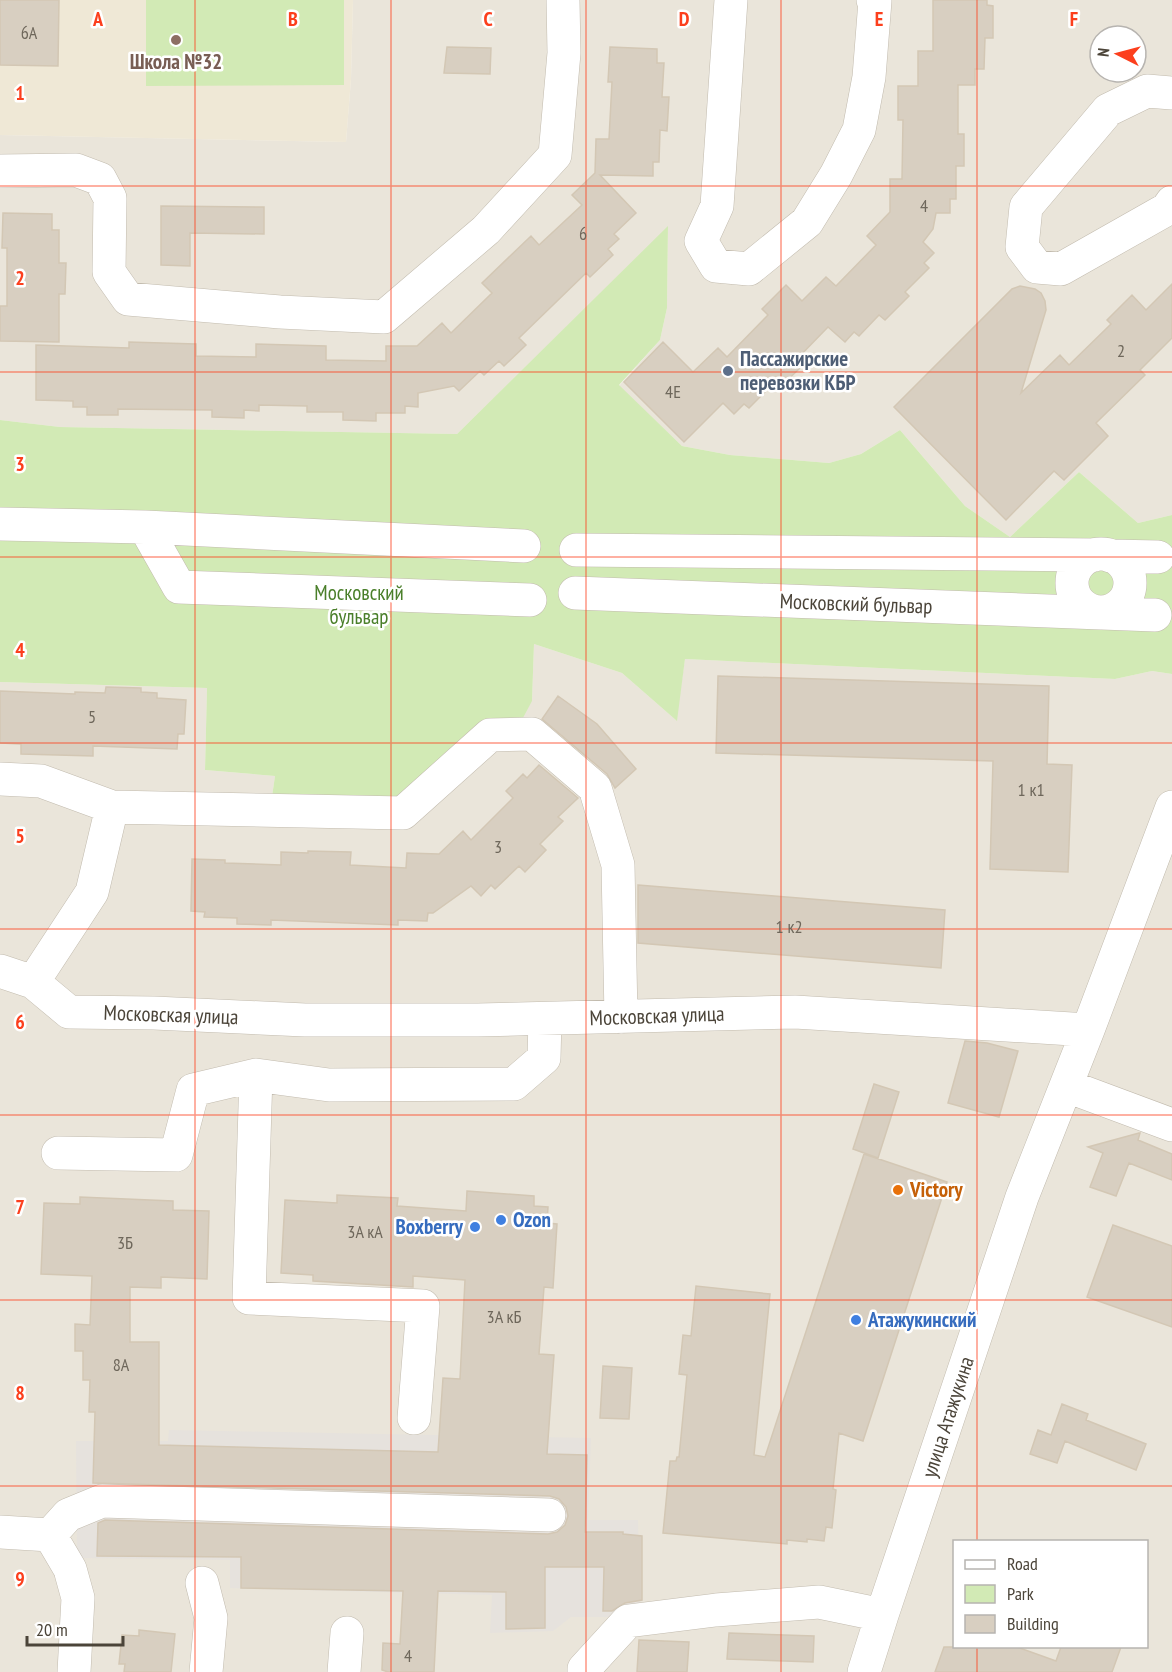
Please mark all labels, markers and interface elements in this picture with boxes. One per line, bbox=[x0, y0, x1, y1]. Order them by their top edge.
text: A bbox=[92, 6, 104, 32]
text: B bbox=[288, 6, 298, 32]
text: C bbox=[483, 6, 493, 32]
text: D bbox=[679, 6, 690, 32]
text: E bbox=[875, 6, 883, 32]
text: F bbox=[1070, 6, 1078, 32]
house number: 6А bbox=[21, 21, 38, 44]
north arrow bbox=[1088, 24, 1148, 84]
marker: Школа №32 bbox=[169, 33, 183, 47]
text: N bbox=[1093, 47, 1113, 58]
place label: Школа №32 bbox=[130, 48, 222, 75]
text: 1 bbox=[15, 80, 25, 106]
house number: 4 bbox=[920, 194, 928, 217]
house number: 6 bbox=[579, 222, 587, 245]
text: 2 bbox=[15, 265, 25, 291]
house number: 2 bbox=[1117, 339, 1125, 362]
place label: Пассажирские перевозки КБР bbox=[740, 345, 855, 396]
marker: Пассажирские перевозки КБР bbox=[721, 364, 735, 378]
house number: 4Е bbox=[665, 380, 681, 403]
text: 3 bbox=[15, 451, 25, 477]
park label: Московский бульвар bbox=[314, 579, 404, 630]
street label: Московский бульвар bbox=[779, 587, 933, 620]
text: 4 bbox=[15, 637, 25, 663]
house number: 5 bbox=[88, 705, 96, 728]
house number: 1 к1 bbox=[1018, 778, 1044, 801]
text: 5 bbox=[15, 823, 25, 849]
house number: 3 bbox=[494, 835, 502, 858]
house number: 1 к2 bbox=[776, 915, 802, 938]
street label: Московская улица bbox=[103, 999, 239, 1030]
street label: Московская улица bbox=[589, 1000, 725, 1031]
text: 6 bbox=[15, 1009, 25, 1035]
place label: Victory bbox=[909, 1176, 963, 1203]
marker: Victory bbox=[891, 1183, 905, 1197]
text: 7 bbox=[15, 1194, 25, 1220]
place label: Ozon bbox=[513, 1206, 551, 1233]
place label: Boxberry bbox=[396, 1213, 464, 1240]
marker: Ozon bbox=[494, 1213, 508, 1227]
house number: 3А кА bbox=[347, 1220, 383, 1243]
marker: Boxberry bbox=[468, 1220, 482, 1234]
house number: 3Б bbox=[117, 1231, 133, 1254]
house number: 3А кБ bbox=[487, 1305, 521, 1328]
place label: Атажукинский bbox=[867, 1306, 976, 1333]
marker: Атажукинский bbox=[849, 1313, 863, 1327]
house number: 8А bbox=[113, 1353, 130, 1376]
street label: улица Атажукина bbox=[915, 1353, 980, 1481]
text: 8 bbox=[15, 1380, 25, 1406]
legend bbox=[953, 1540, 1148, 1648]
text: Road bbox=[1007, 1552, 1038, 1575]
text: 9 bbox=[15, 1566, 25, 1592]
text: Park bbox=[1007, 1582, 1034, 1605]
scale bar bbox=[27, 1609, 123, 1647]
text: Building bbox=[1007, 1612, 1059, 1635]
text: 20 m bbox=[36, 1618, 68, 1641]
house number: 4 bbox=[404, 1644, 412, 1667]

